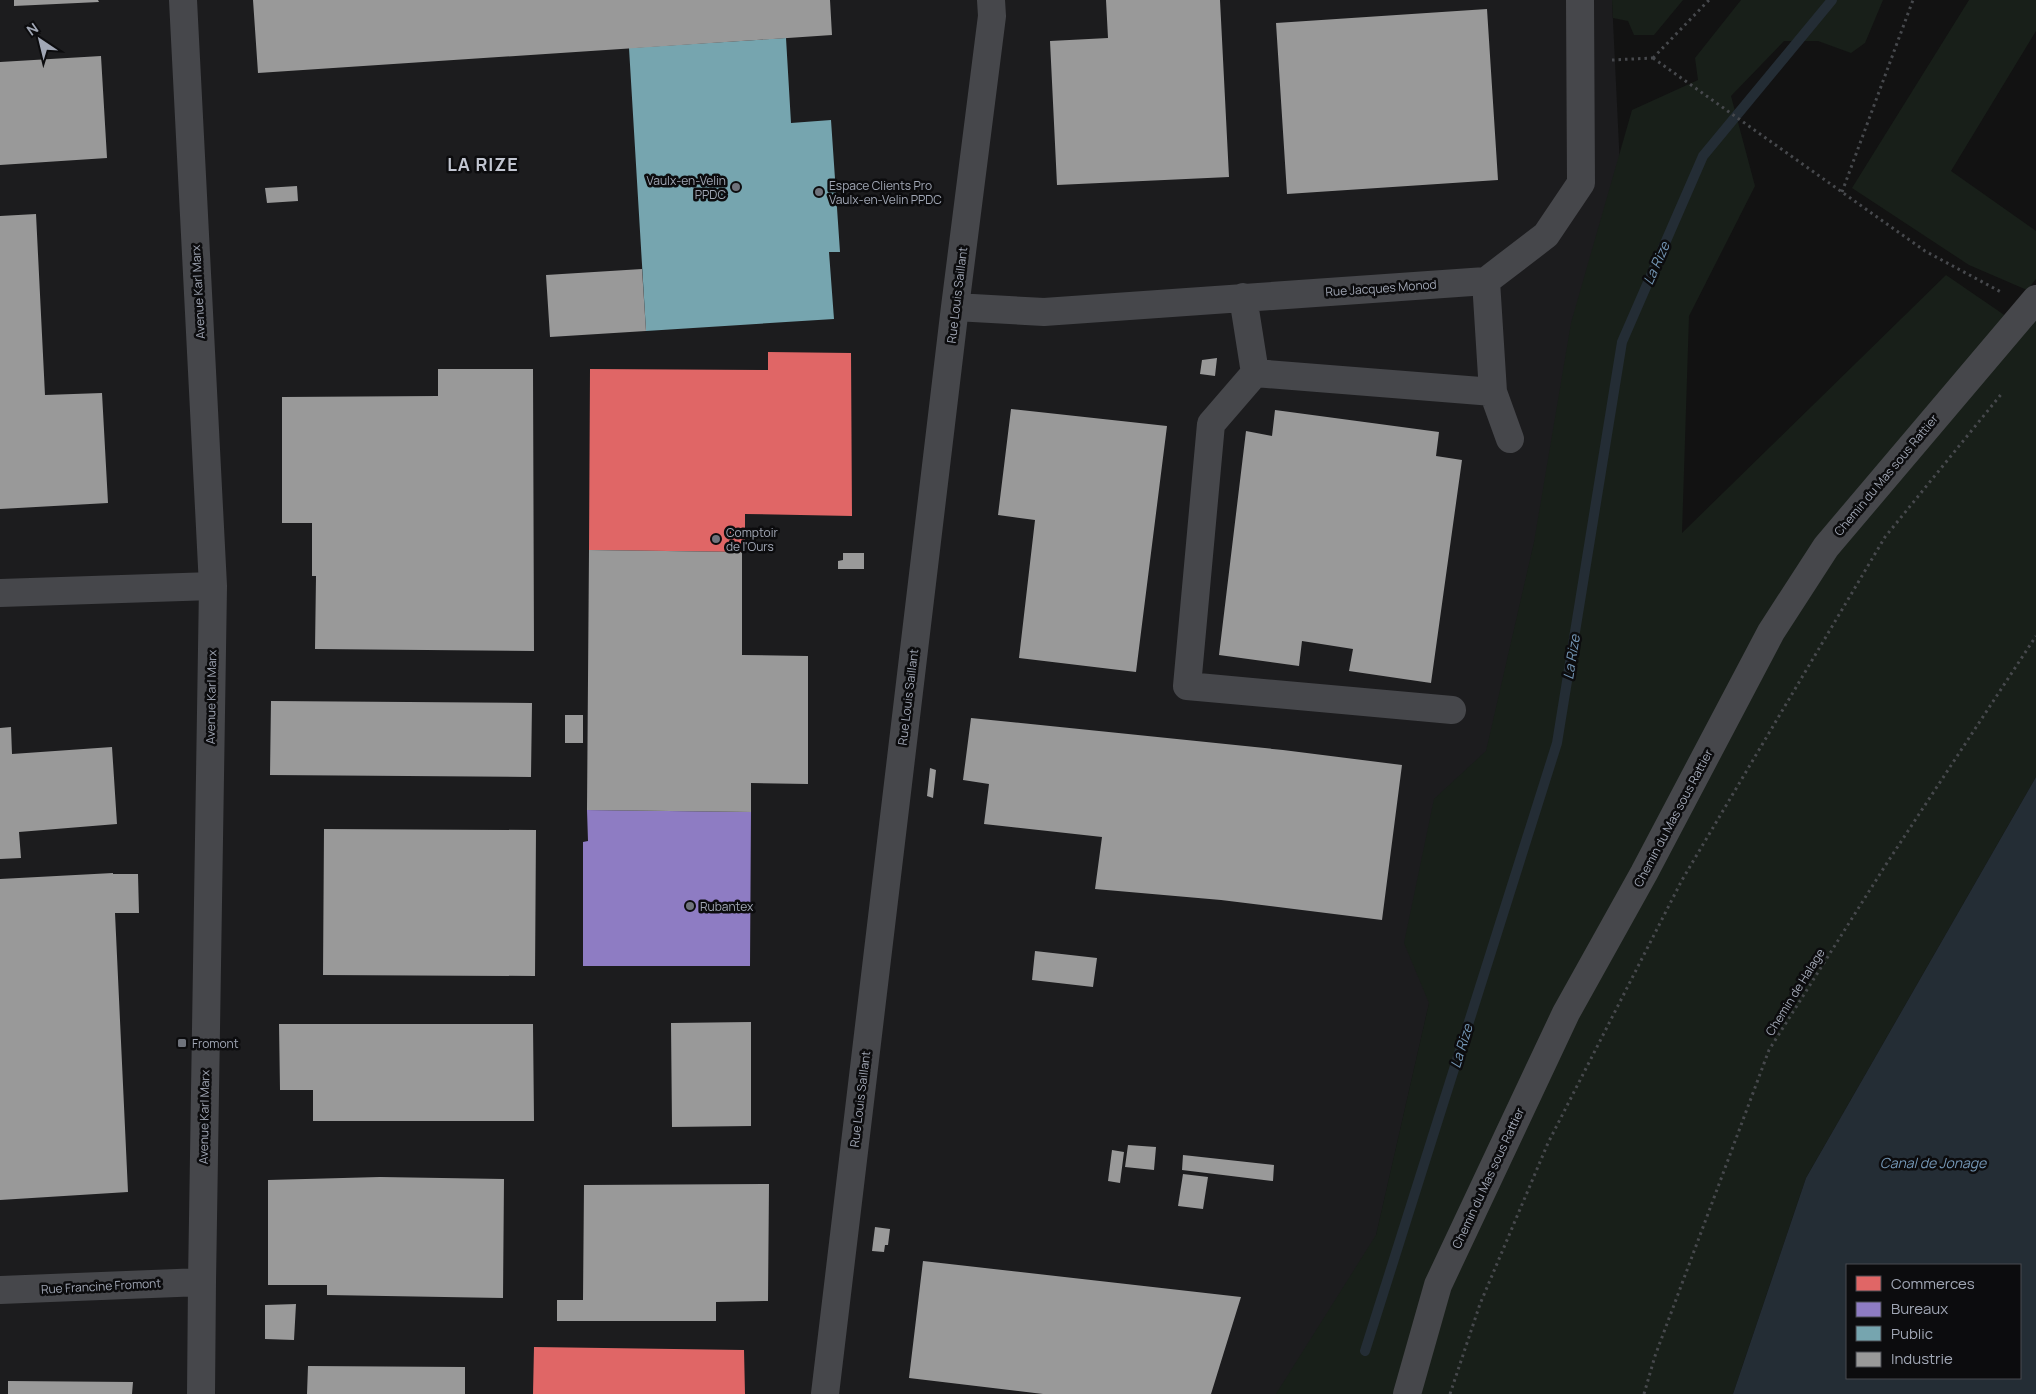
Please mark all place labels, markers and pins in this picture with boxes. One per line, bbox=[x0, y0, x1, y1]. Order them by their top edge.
place label: Vaulx-en-Velin PPDC bbox=[647, 172, 726, 203]
place label: Espace Clients Pro Vaulx-en-Velin PPDC bbox=[829, 177, 942, 208]
marker: Vaulx-en-Velin PPDC bbox=[730, 181, 742, 193]
marker: Espace Clients Pro Vaulx-en-Velin PPDC bbox=[813, 186, 825, 198]
place label: Comptoir de l'Ours bbox=[726, 524, 778, 555]
marker: Comptoir de l'Ours bbox=[710, 533, 722, 545]
place label: Rubantex bbox=[700, 898, 754, 915]
marker: Rubantex bbox=[684, 900, 696, 912]
place label: Fromont bbox=[192, 1035, 239, 1052]
marker: Fromont bbox=[176, 1037, 188, 1049]

